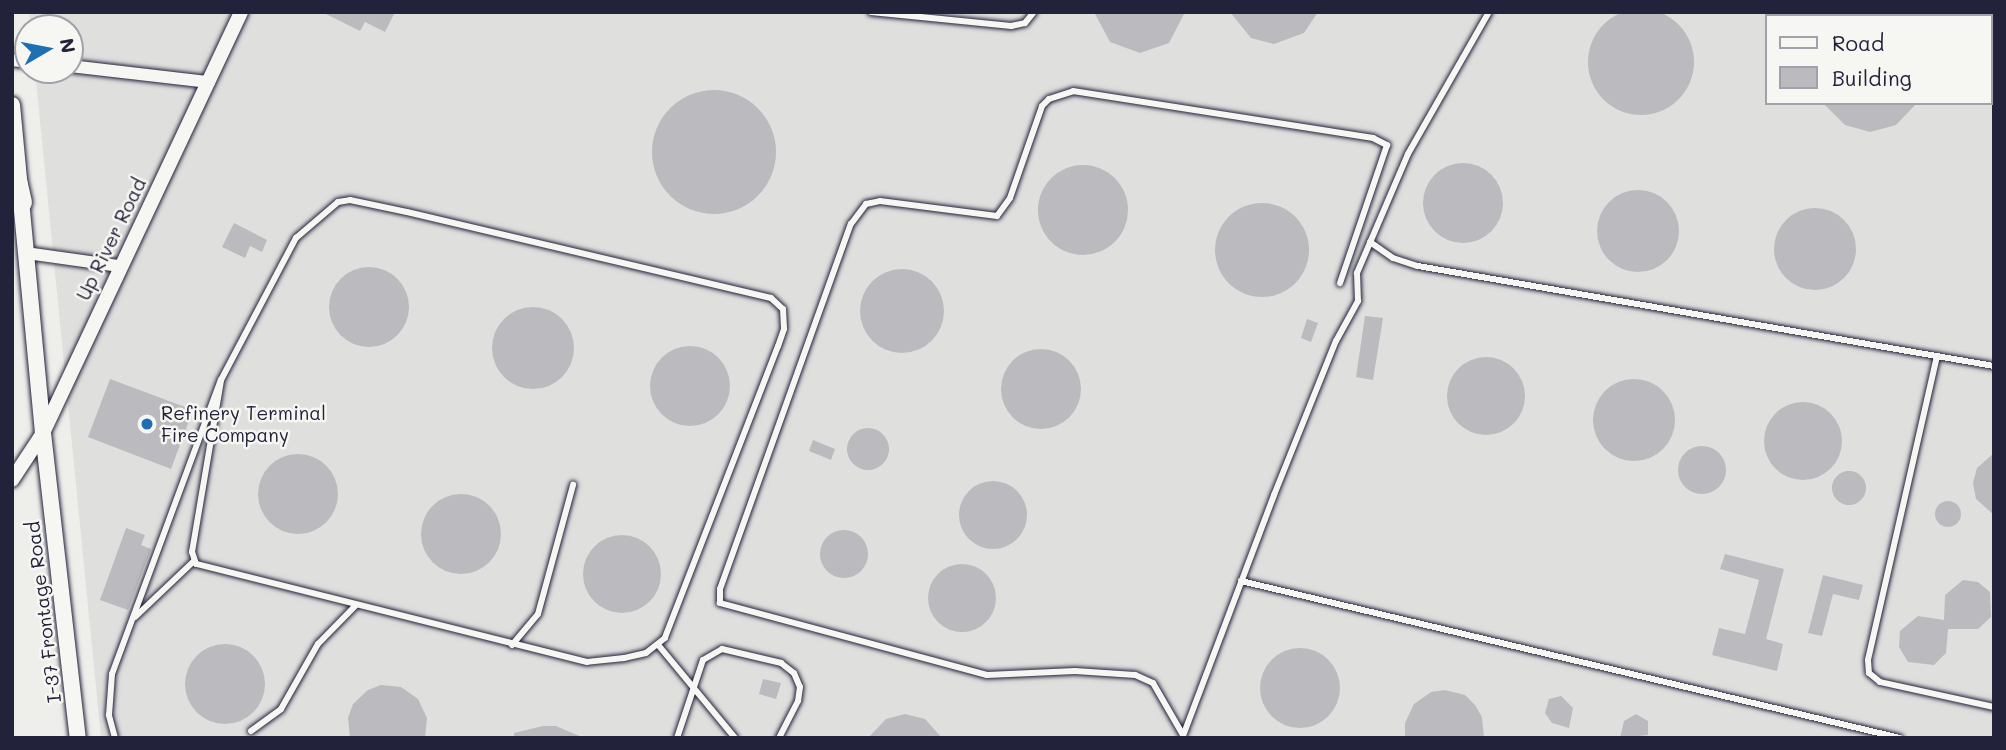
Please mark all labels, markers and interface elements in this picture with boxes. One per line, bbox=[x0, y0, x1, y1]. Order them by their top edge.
north arrow bbox=[14, 14, 84, 84]
legend bbox=[1764, 14, 1992, 105]
text: Road bbox=[1832, 29, 1884, 56]
text: N bbox=[55, 36, 82, 55]
text: Building bbox=[1832, 64, 1912, 91]
street label: Up River Road bbox=[72, 174, 150, 304]
place label: Refinery Terminal Fire Company bbox=[161, 402, 326, 446]
marker: Refinery Terminal Fire Company bbox=[139, 416, 155, 432]
street label: I-37 Frontage Road bbox=[21, 520, 65, 704]

